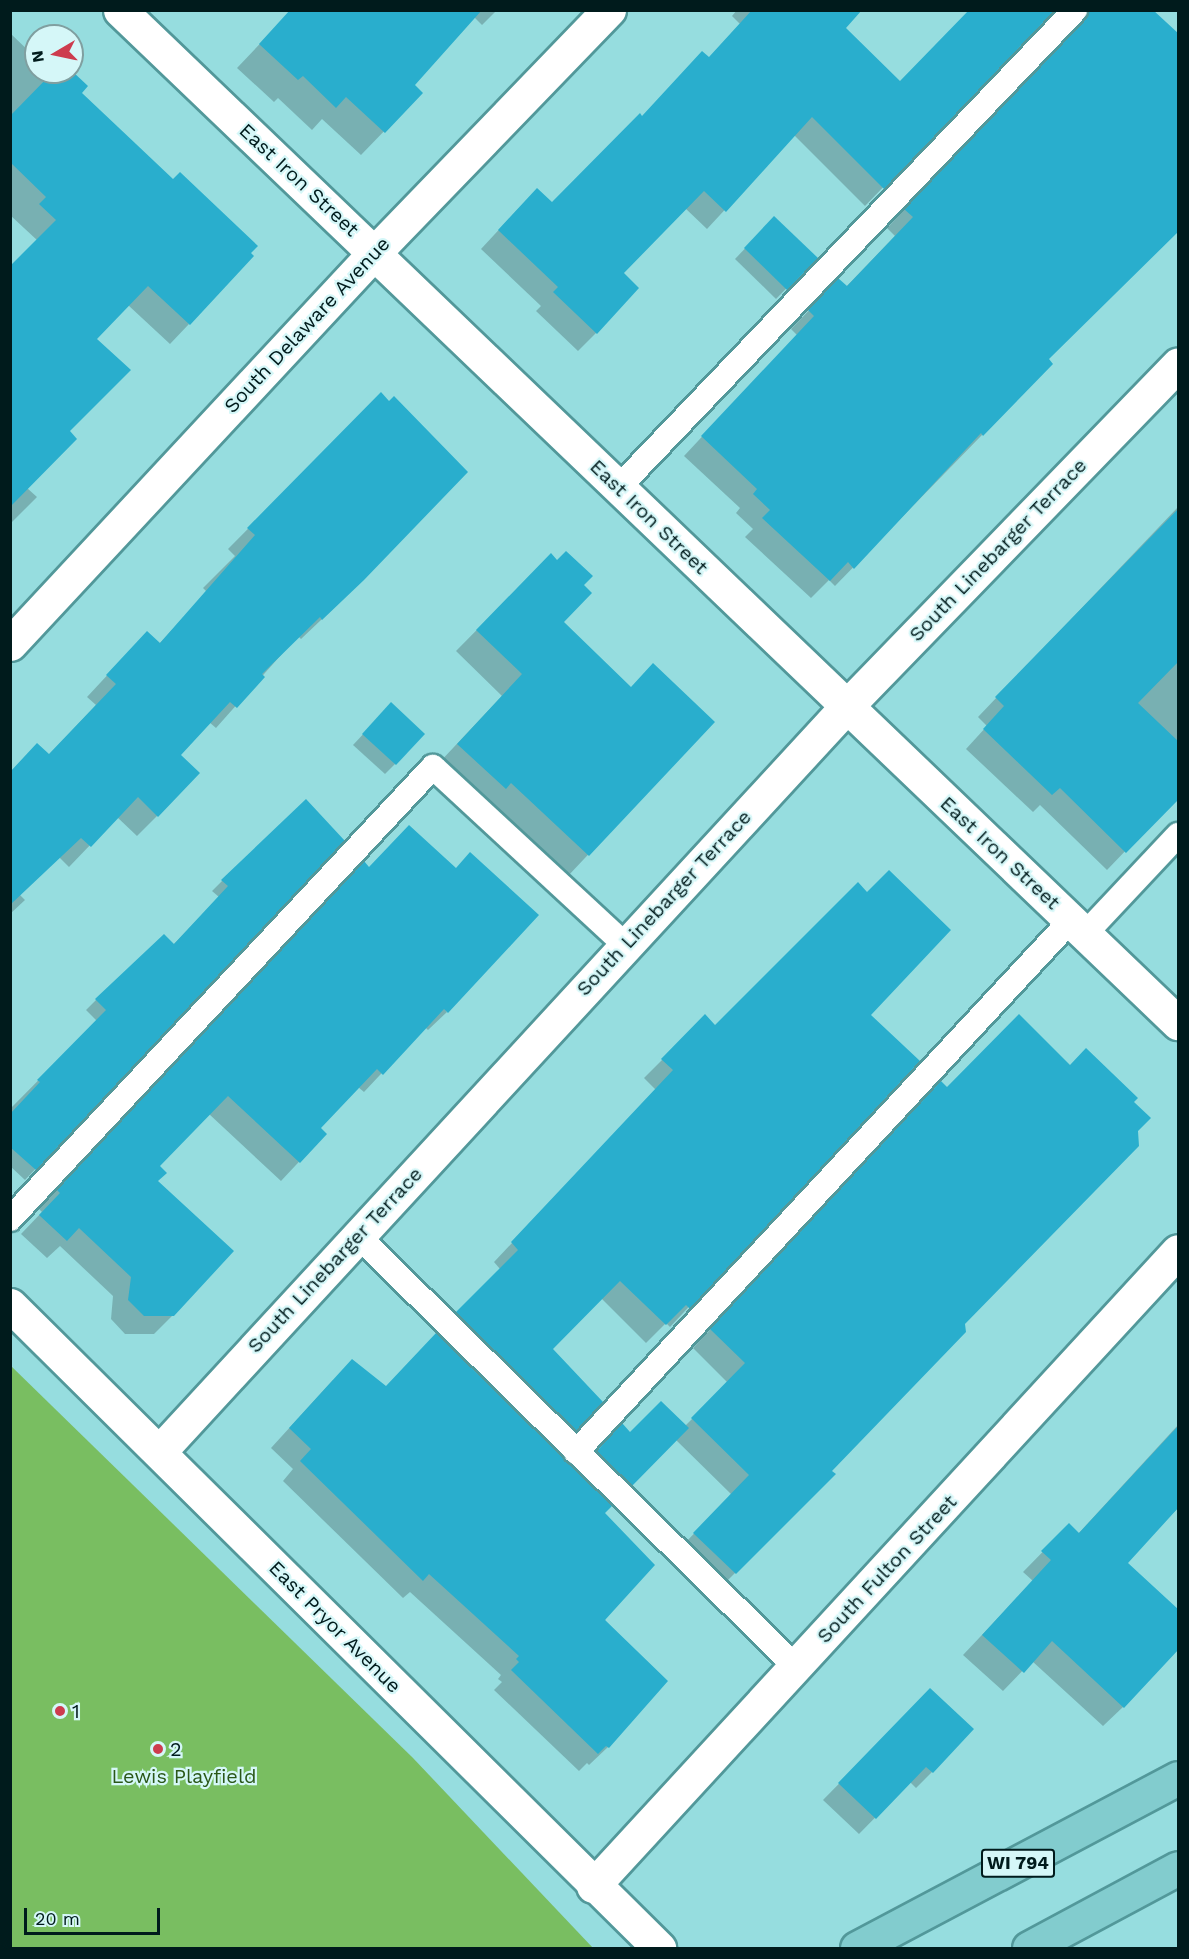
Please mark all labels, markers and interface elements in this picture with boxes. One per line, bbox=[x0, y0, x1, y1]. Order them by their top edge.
north arrow bbox=[24, 24, 84, 84]
text: N bbox=[27, 49, 48, 64]
street label: East Iron Street bbox=[234, 118, 364, 242]
street label: South Delaware Avenue bbox=[219, 232, 395, 418]
street label: South Linebarger Terrace bbox=[904, 453, 1092, 647]
street label: East Iron Street bbox=[585, 455, 713, 579]
street label: East Iron Street bbox=[935, 791, 1065, 915]
street label: South Linebarger Terrace bbox=[571, 805, 757, 1001]
street label: South Linebarger Terrace bbox=[242, 1162, 428, 1358]
street label: South Fulton Street bbox=[812, 1490, 962, 1648]
street label: East Pryor Avenue bbox=[264, 1556, 406, 1698]
place label: 1 bbox=[72, 1699, 80, 1723]
marker: 1 bbox=[53, 1704, 67, 1718]
place label: 2 bbox=[170, 1737, 182, 1761]
marker: 2 bbox=[151, 1742, 165, 1756]
park label: Lewis Playfield bbox=[111, 1764, 257, 1788]
road number: WI 794 bbox=[980, 1848, 1056, 1878]
scale bar bbox=[27, 1896, 164, 1934]
text: 20 m bbox=[35, 1908, 80, 1929]

